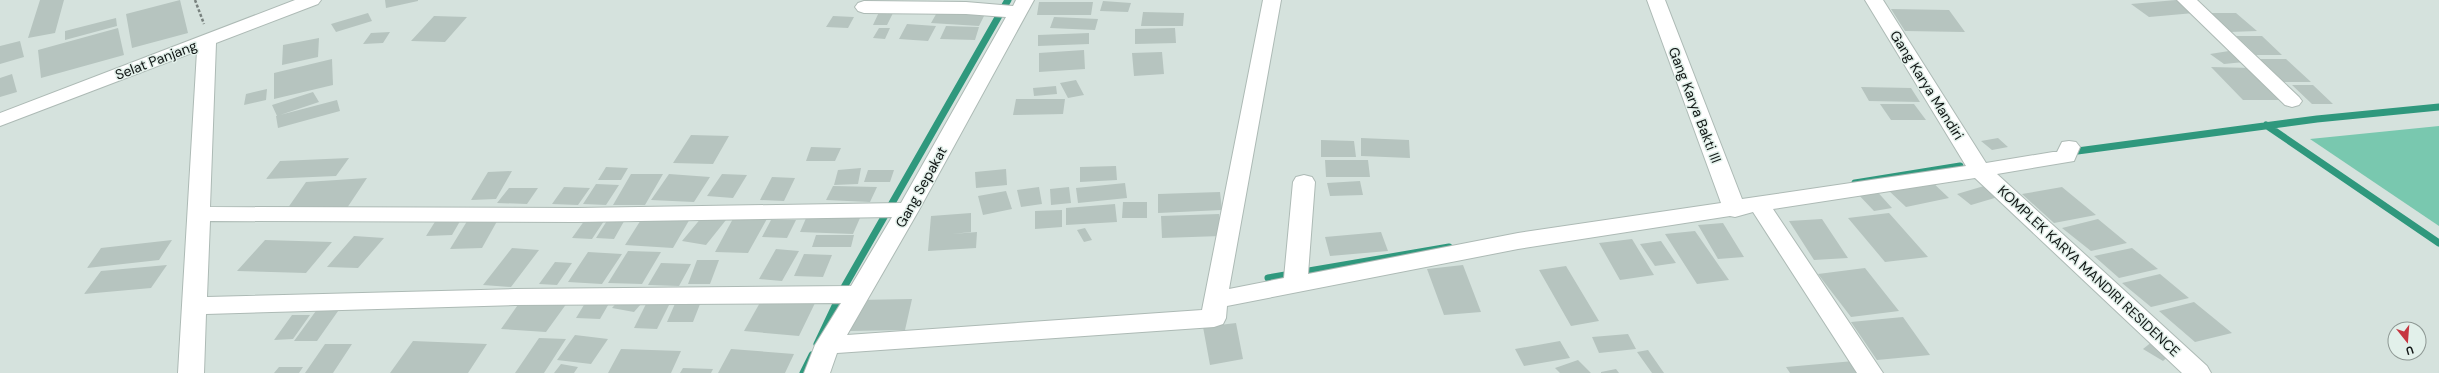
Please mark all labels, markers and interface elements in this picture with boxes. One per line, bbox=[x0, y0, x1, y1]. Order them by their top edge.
street label: Gang Karya Mandiri bbox=[1886, 27, 1968, 143]
street label: Selat Panjang bbox=[113, 36, 200, 84]
street label: Gang Karya Bakti III bbox=[1665, 45, 1725, 165]
street label: Gang Sepakat bbox=[891, 143, 951, 231]
street label: KOMPLEK KARYA MANDIRI RESIDENCE bbox=[1994, 182, 2184, 360]
north arrow bbox=[2387, 321, 2427, 361]
text: U bbox=[2404, 343, 2416, 358]

